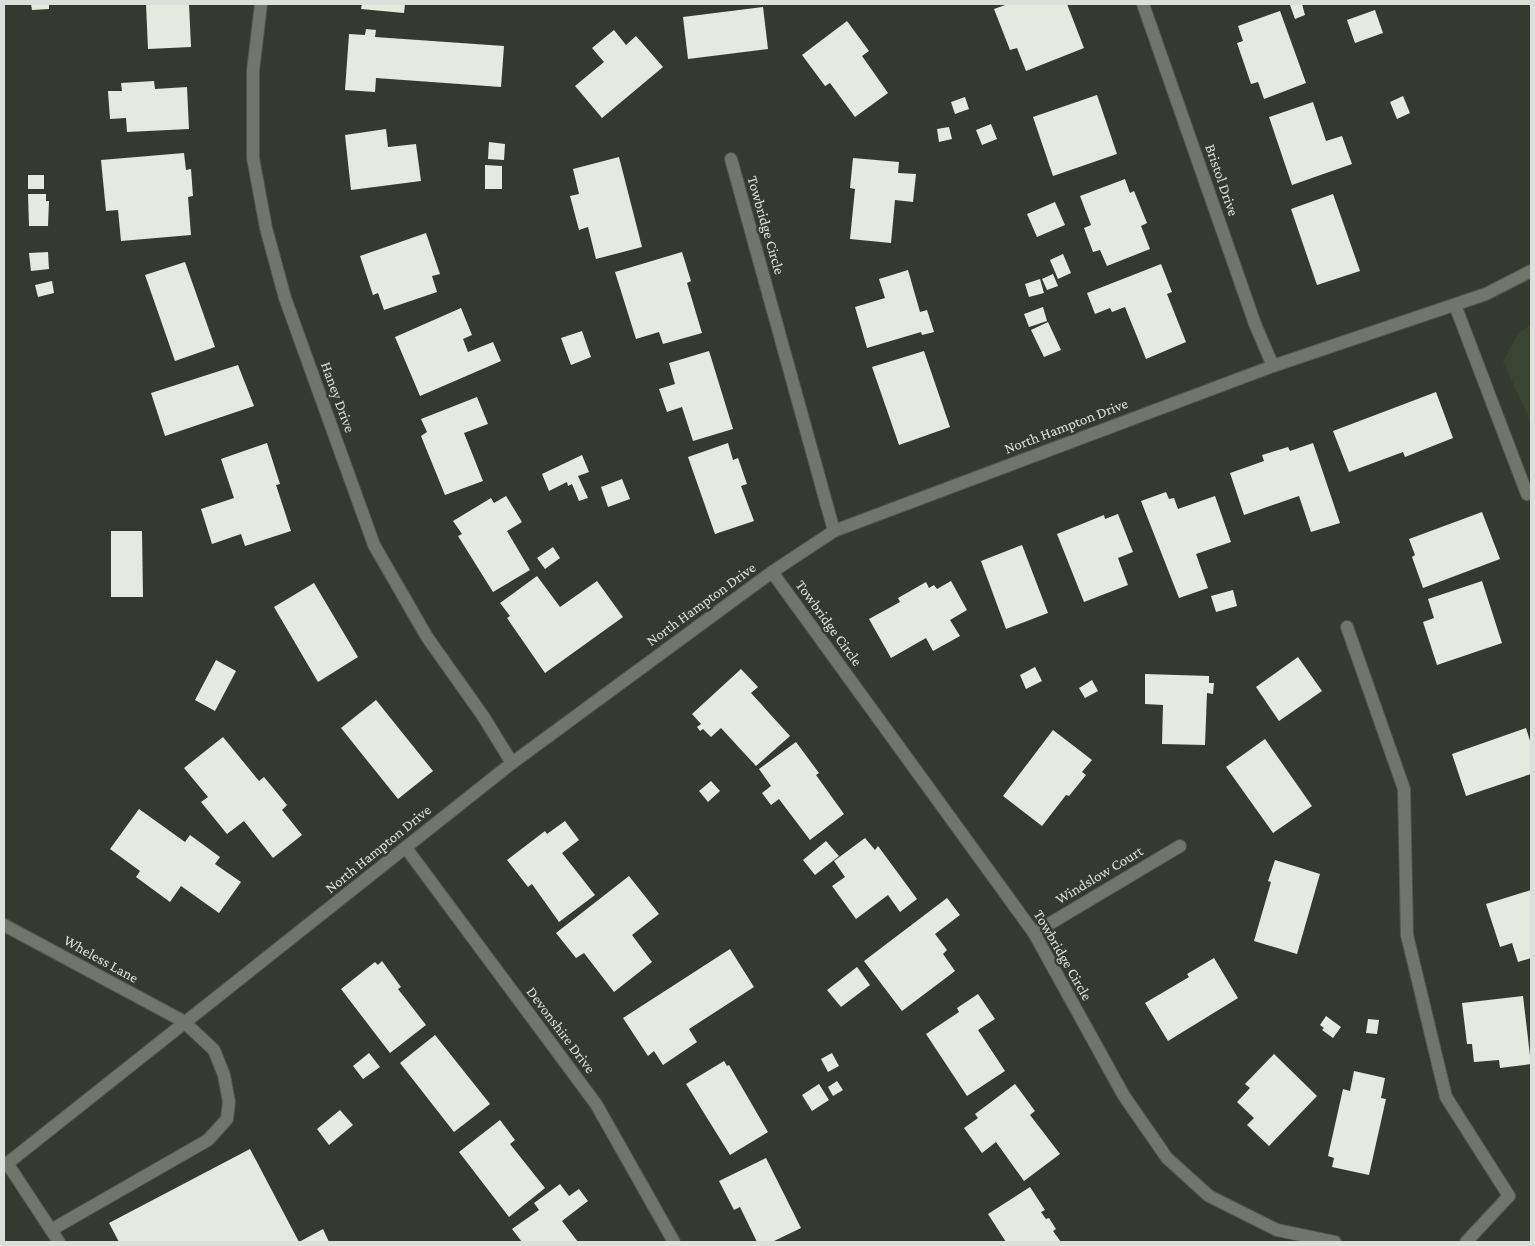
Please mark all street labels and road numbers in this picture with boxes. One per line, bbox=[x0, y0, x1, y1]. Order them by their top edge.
street label: Bristol Drive bbox=[1202, 142, 1242, 218]
street label: Towbridge Circle bbox=[743, 174, 788, 277]
street label: Haney Drive bbox=[317, 360, 358, 435]
street label: North Hampton Drive bbox=[1002, 395, 1131, 458]
street label: North Hampton Drive bbox=[643, 559, 760, 650]
street label: Towbridge Circle bbox=[792, 577, 866, 670]
street label: North Hampton Drive bbox=[322, 801, 435, 897]
street label: Windslow Court bbox=[1052, 842, 1146, 907]
street label: Towbridge Circle bbox=[1030, 907, 1096, 1004]
street label: Wheless Lane bbox=[61, 932, 141, 986]
street label: Devonshire Drive bbox=[523, 984, 599, 1077]

